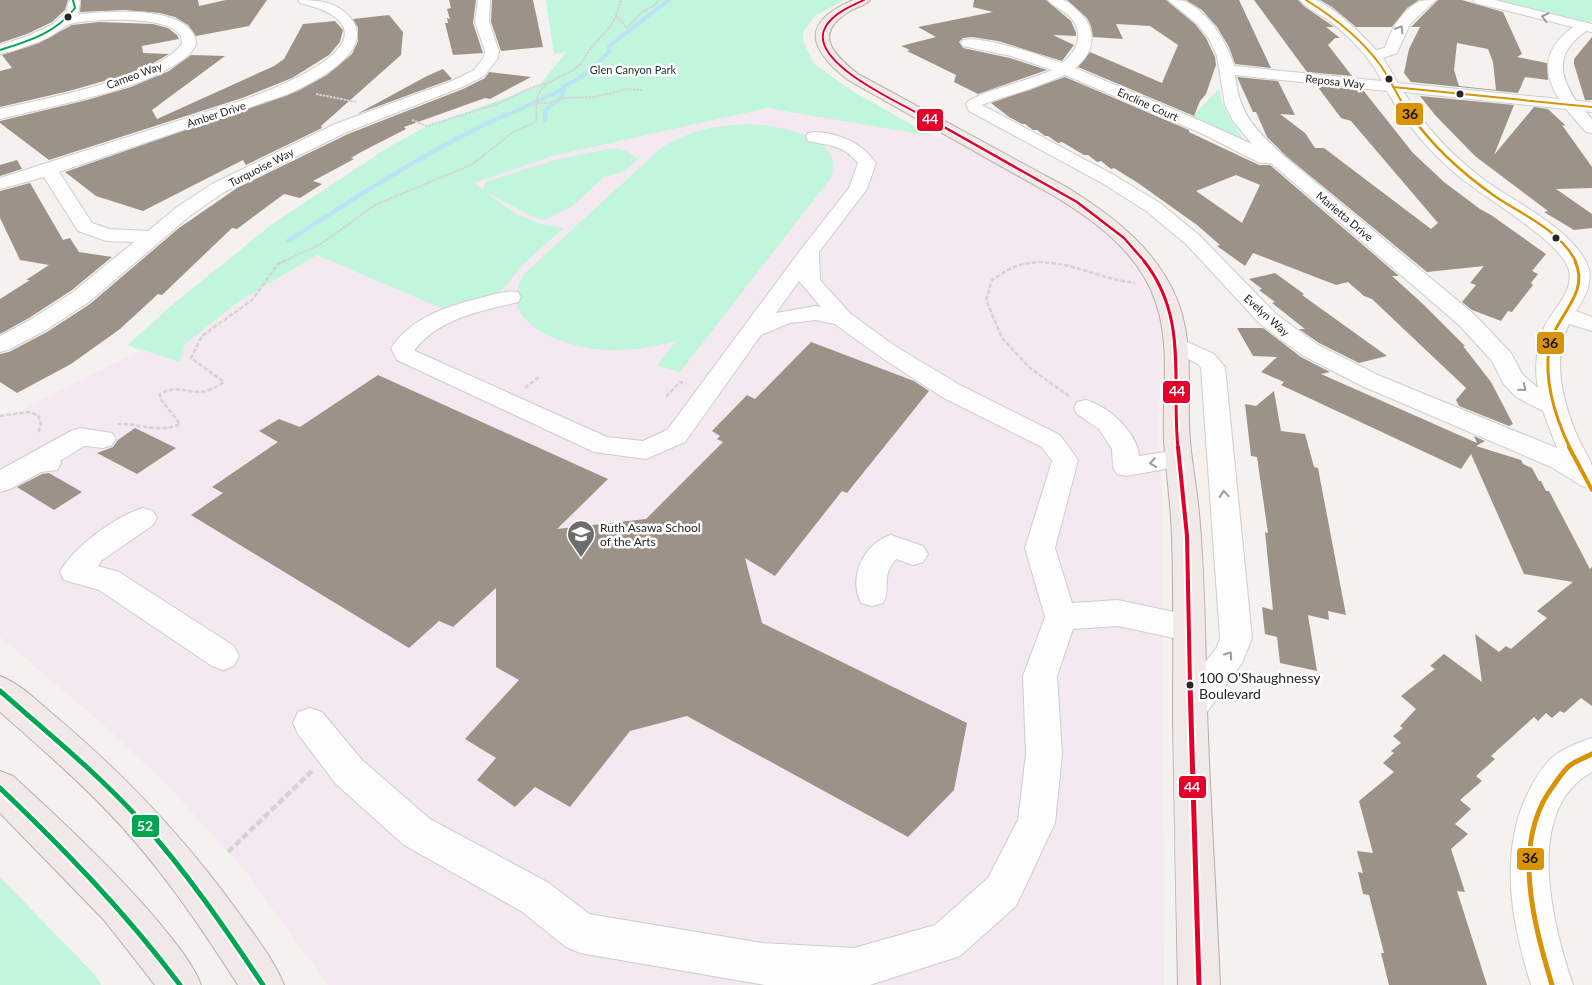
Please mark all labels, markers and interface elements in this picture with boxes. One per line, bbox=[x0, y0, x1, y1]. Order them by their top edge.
unlabelled marker bbox=[63, 12, 73, 22]
one-way arrow bbox=[1541, 12, 1549, 22]
one-way arrow bbox=[1394, 26, 1404, 35]
street label: Cameo Way bbox=[104, 59, 164, 91]
park label: Glen Canyon Park bbox=[590, 63, 677, 76]
street label: Reposa Way bbox=[1305, 71, 1366, 91]
unlabelled marker bbox=[1384, 74, 1394, 84]
street label: Encline Court bbox=[1116, 85, 1180, 123]
unlabelled marker bbox=[1455, 89, 1465, 99]
street label: Amber Drive bbox=[185, 98, 247, 130]
line badge: 36 bbox=[1395, 102, 1424, 126]
text: 36 bbox=[1402, 105, 1418, 122]
line badge: 44 bbox=[916, 108, 944, 132]
text: 44 bbox=[922, 110, 938, 127]
street label: Turquoise Way bbox=[226, 145, 296, 189]
street label: Marietta Drive bbox=[1314, 189, 1376, 244]
unlabelled marker bbox=[1551, 233, 1561, 243]
street label: Evelyn Way bbox=[1242, 291, 1293, 339]
line badge: 36 bbox=[1536, 331, 1565, 355]
text: 36 bbox=[1542, 334, 1558, 351]
line badge: 44 bbox=[1162, 380, 1191, 404]
text: 44 bbox=[1169, 382, 1185, 399]
one-way arrow bbox=[1517, 382, 1526, 391]
one-way arrow bbox=[1148, 457, 1156, 468]
one-way arrow bbox=[1219, 490, 1230, 498]
school or university icon: Ruth Asawa School of the Arts bbox=[566, 519, 596, 558]
place label: Ruth Asawa School of the Arts bbox=[600, 520, 701, 549]
one-way arrow bbox=[1223, 651, 1232, 660]
place label: 100 O'Shaughnessy Boulevard bbox=[1199, 669, 1321, 702]
marker: 100 O'Shaughnessy Boulevard bbox=[1185, 680, 1195, 690]
line badge: 44 bbox=[1178, 775, 1207, 799]
text: 44 bbox=[1184, 778, 1200, 795]
line badge: 52 bbox=[131, 814, 160, 838]
text: 52 bbox=[137, 817, 153, 834]
line badge: 36 bbox=[1516, 847, 1545, 871]
text: 36 bbox=[1522, 849, 1538, 866]

